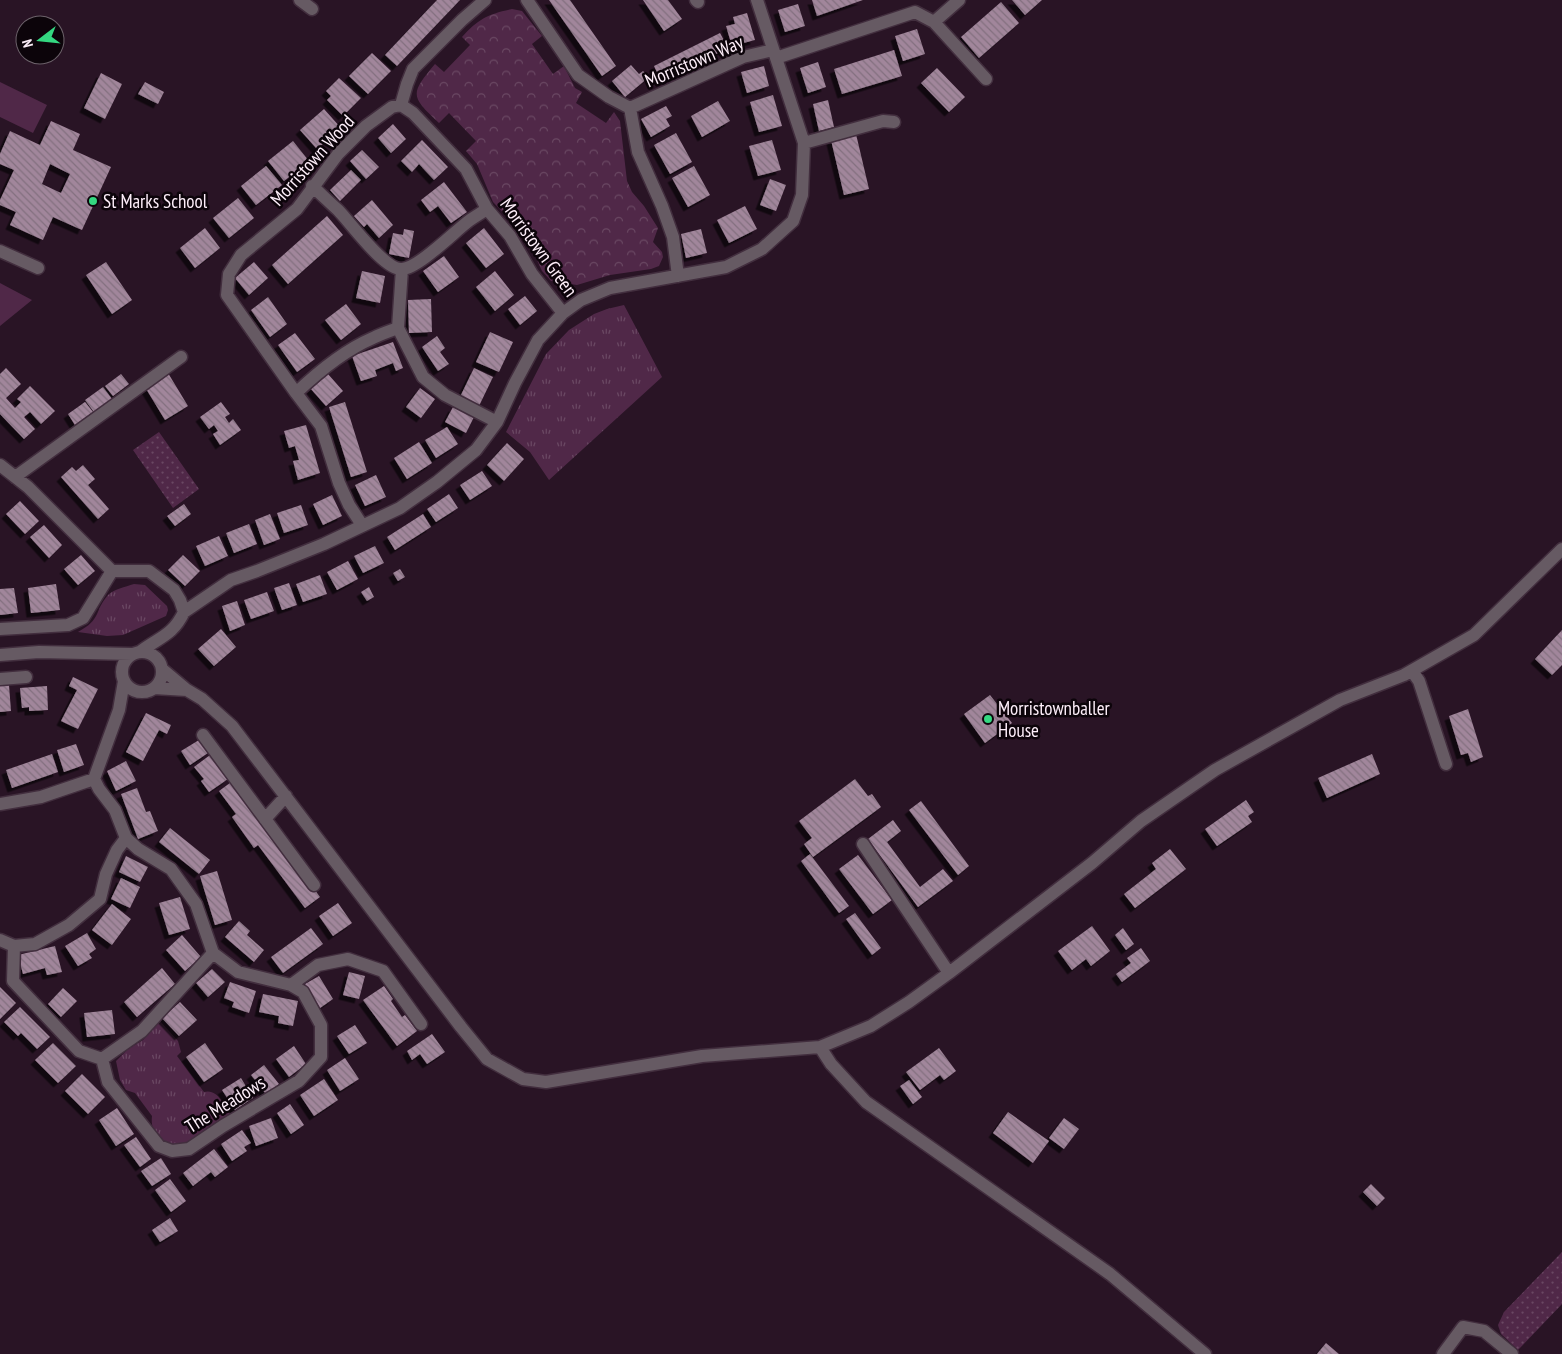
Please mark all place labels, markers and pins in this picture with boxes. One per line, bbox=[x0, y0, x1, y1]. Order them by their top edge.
place label: St Marks School bbox=[103, 189, 208, 213]
marker: St Marks School bbox=[87, 195, 99, 207]
place label: Morristownballer House bbox=[998, 696, 1110, 742]
marker: Morristownballer House bbox=[982, 713, 994, 725]

